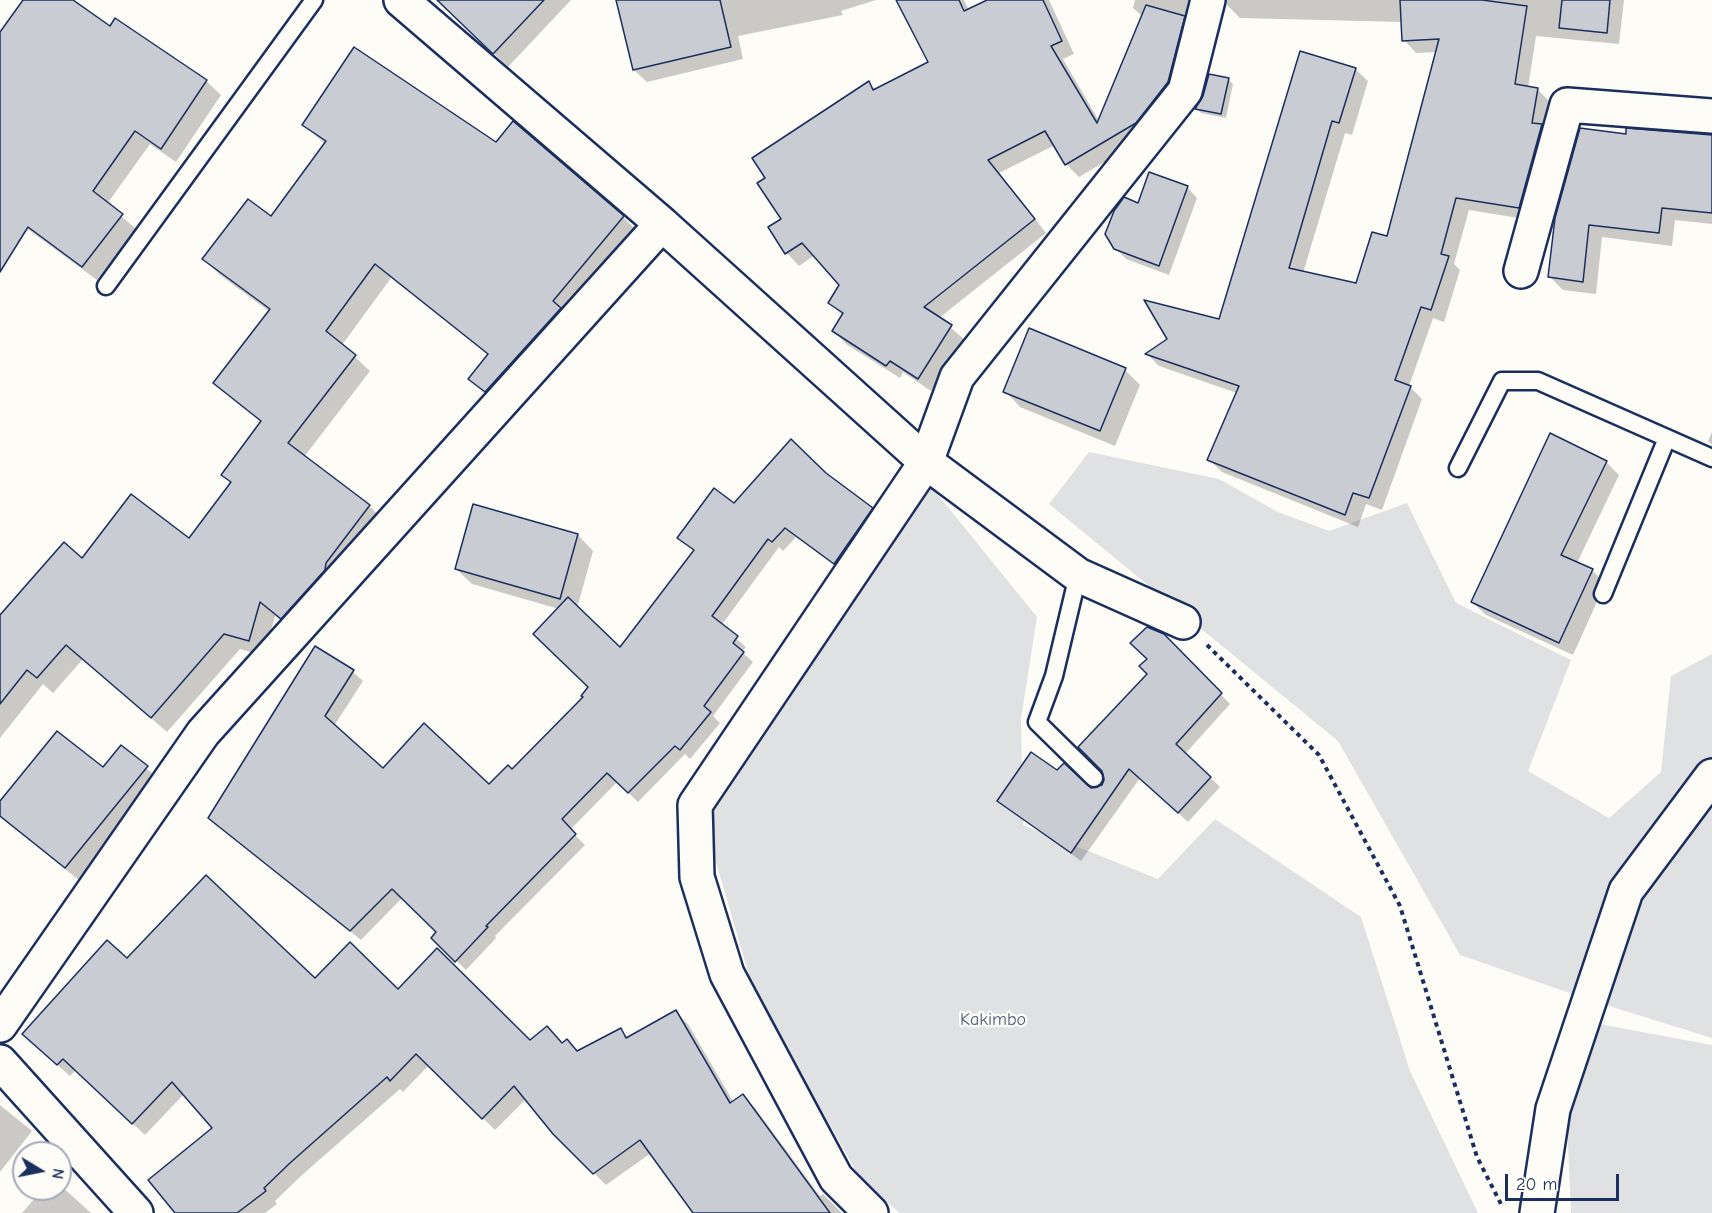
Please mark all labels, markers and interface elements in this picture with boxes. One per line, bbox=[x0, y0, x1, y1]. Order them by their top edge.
park label: Kakimbo bbox=[960, 1009, 1026, 1031]
north arrow bbox=[12, 1141, 72, 1201]
scale bar bbox=[1508, 1162, 1622, 1200]
text: N bbox=[48, 1167, 68, 1180]
text: 20 m bbox=[1516, 1174, 1557, 1195]

